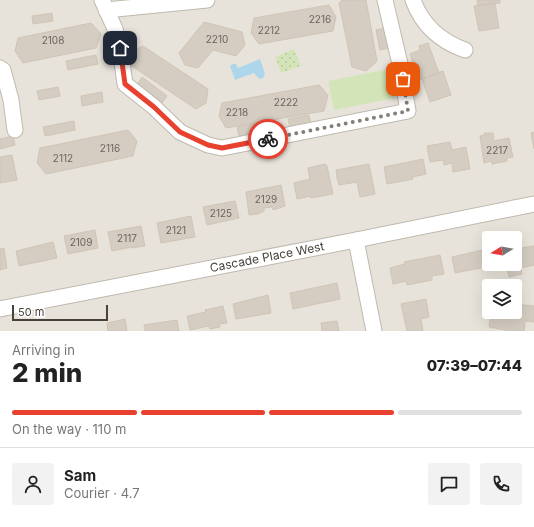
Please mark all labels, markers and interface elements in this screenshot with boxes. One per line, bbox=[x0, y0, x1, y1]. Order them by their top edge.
house number: 2216 bbox=[309, 13, 331, 25]
house number: 2212 bbox=[258, 24, 280, 36]
pin bbox=[103, 31, 137, 65]
house number: 2210 bbox=[206, 33, 228, 45]
house number: 2108 bbox=[42, 34, 64, 46]
icon: home bbox=[109, 37, 131, 59]
pin bbox=[386, 62, 420, 96]
icon: bag bbox=[392, 68, 414, 90]
house number: 2222 bbox=[274, 96, 298, 108]
house number: 2218 bbox=[226, 106, 248, 118]
courier bbox=[248, 119, 288, 159]
icon: bike bbox=[257, 128, 279, 150]
house number: 2116 bbox=[100, 142, 120, 154]
house number: 2217 bbox=[486, 144, 508, 156]
house number: 2112 bbox=[53, 152, 73, 164]
house number: 2129 bbox=[255, 193, 277, 205]
house number: 2125 bbox=[210, 207, 232, 219]
house number: 2121 bbox=[166, 224, 186, 236]
north arrow bbox=[482, 231, 522, 271]
map controls bbox=[482, 231, 522, 319]
house number: 2117 bbox=[117, 232, 137, 244]
house number: 2109 bbox=[70, 236, 92, 248]
street label: Cascade Place West bbox=[208, 238, 326, 275]
button: layers bbox=[482, 279, 522, 319]
scale bar bbox=[12, 303, 108, 322]
text: 50 m bbox=[18, 305, 44, 319]
text: Arriving in bbox=[12, 342, 75, 358]
text: 07:39–07:44 bbox=[427, 356, 522, 375]
text: 2 min bbox=[12, 357, 82, 388]
text: On the way · 110 m bbox=[12, 421, 126, 437]
button: person bbox=[12, 463, 54, 505]
button: chat bbox=[428, 463, 470, 505]
button: phone bbox=[480, 463, 522, 505]
text: Sam bbox=[64, 466, 96, 485]
text: Courier · 4.7 bbox=[64, 485, 140, 501]

